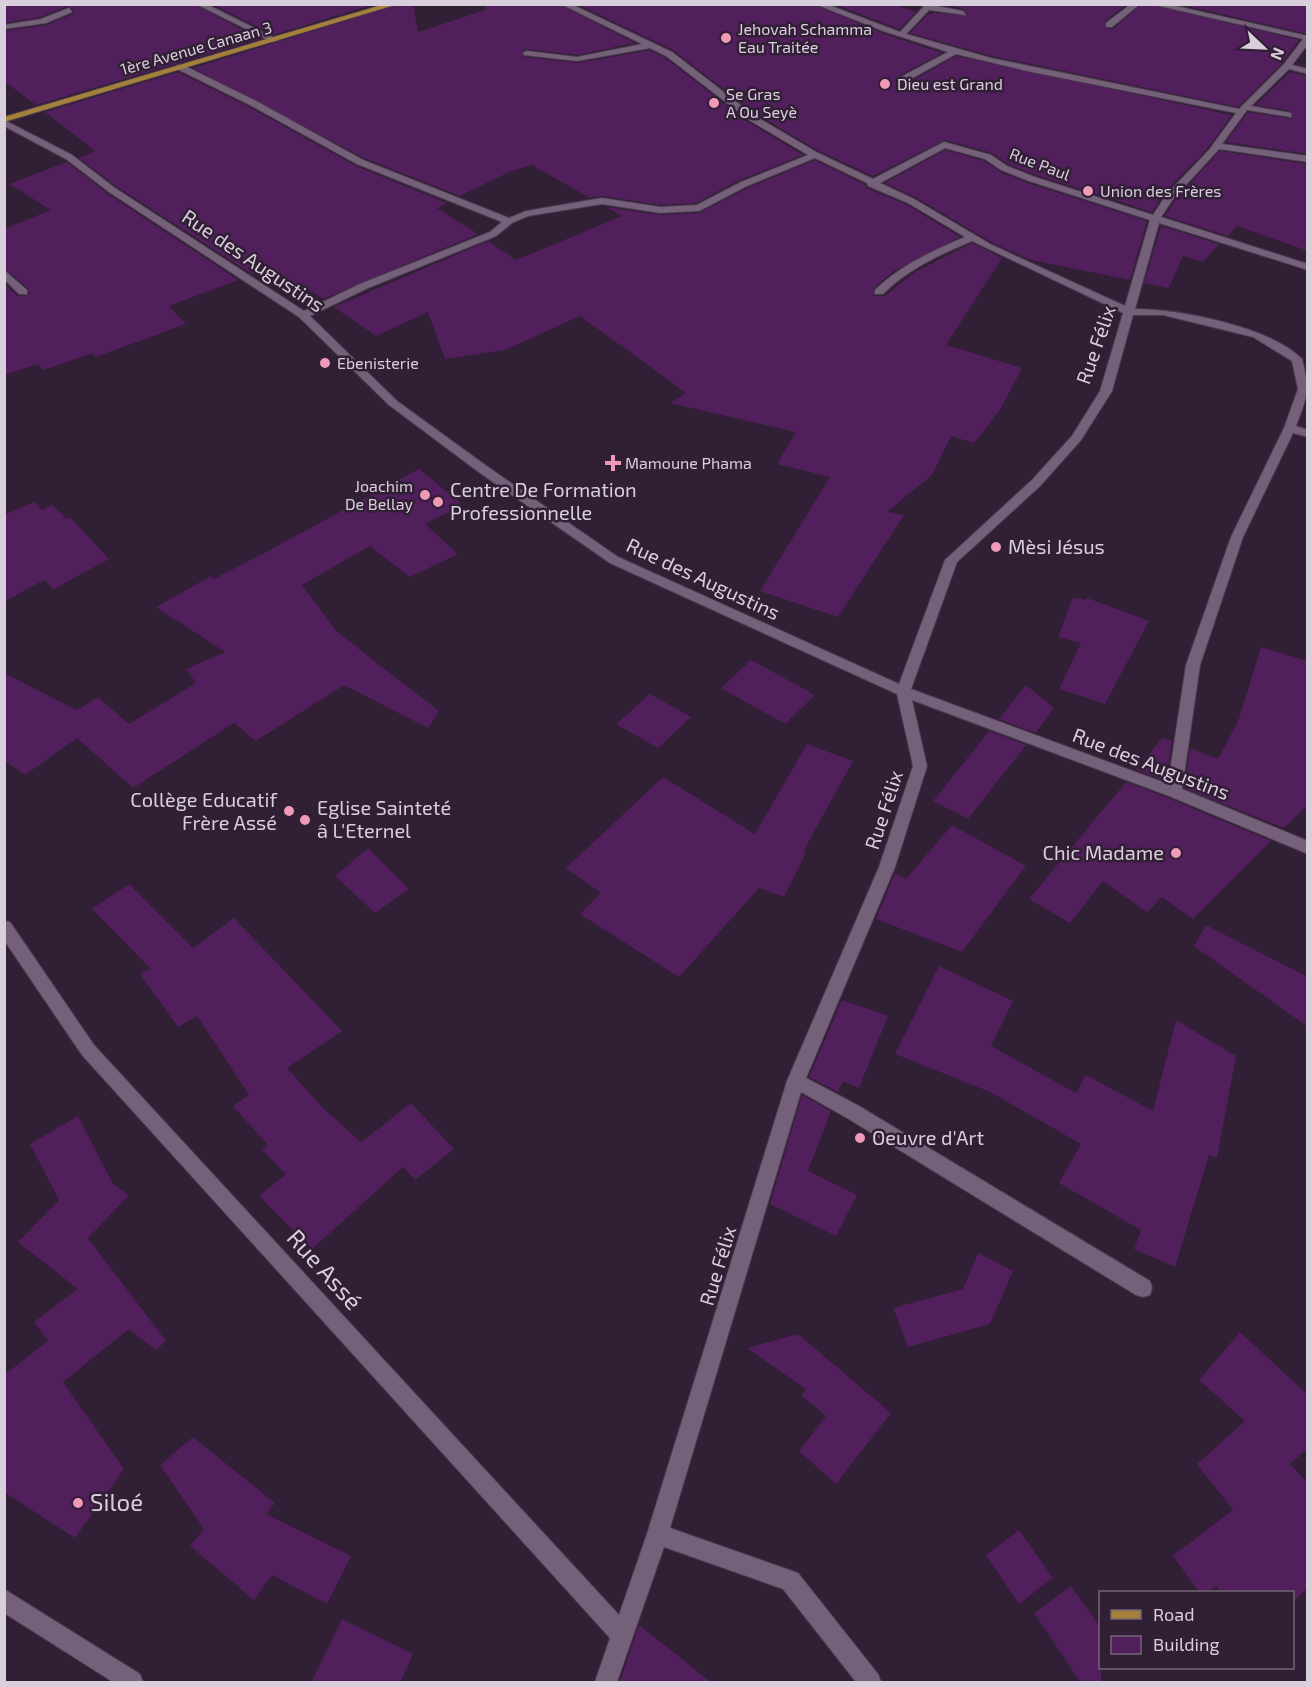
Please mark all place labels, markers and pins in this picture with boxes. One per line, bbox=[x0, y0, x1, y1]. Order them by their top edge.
place label: Jehovah Schamma Eau Traitée bbox=[738, 19, 872, 56]
marker: Jehovah Schamma Eau Traitée bbox=[719, 31, 733, 45]
place label: Dieu est Grand bbox=[897, 74, 1003, 93]
marker: Dieu est Grand bbox=[878, 77, 892, 91]
place label: Se Gras A Ou Seyè bbox=[726, 84, 797, 121]
marker: Se Gras A Ou Seyè bbox=[707, 96, 721, 110]
place label: Union des Frères bbox=[1100, 181, 1221, 200]
marker: Union des Frères bbox=[1081, 184, 1095, 198]
place label: Ebenisterie bbox=[337, 353, 419, 372]
marker: Ebenisterie bbox=[318, 356, 332, 370]
place label: Mamoune Phama bbox=[625, 453, 752, 472]
marker: Mamoune Phama bbox=[606, 456, 620, 470]
place label: Joachim De Bellay bbox=[345, 476, 414, 513]
place label: Centre De Formation Professionnelle bbox=[450, 477, 637, 524]
marker: Joachim De Bellay bbox=[418, 488, 432, 502]
marker: Centre De Formation Professionnelle bbox=[431, 495, 445, 509]
place label: Mèsi Jésus bbox=[1008, 534, 1105, 558]
marker: Mèsi Jésus bbox=[989, 540, 1003, 554]
place label: Collège Educatif Frère Assé bbox=[130, 787, 277, 834]
place label: Eglise Sainteté â L'Eternel bbox=[317, 795, 451, 842]
marker: Collège Educatif Frère Assé bbox=[282, 804, 296, 818]
marker: Eglise Sainteté â L'Eternel bbox=[298, 813, 312, 827]
place label: Chic Madame bbox=[1043, 840, 1164, 864]
marker: Chic Madame bbox=[1169, 846, 1183, 860]
place label: Oeuvre d'Art bbox=[872, 1125, 984, 1149]
marker: Oeuvre d'Art bbox=[853, 1131, 867, 1145]
place label: Siloé bbox=[90, 1487, 143, 1516]
marker: Siloé bbox=[71, 1496, 85, 1510]

